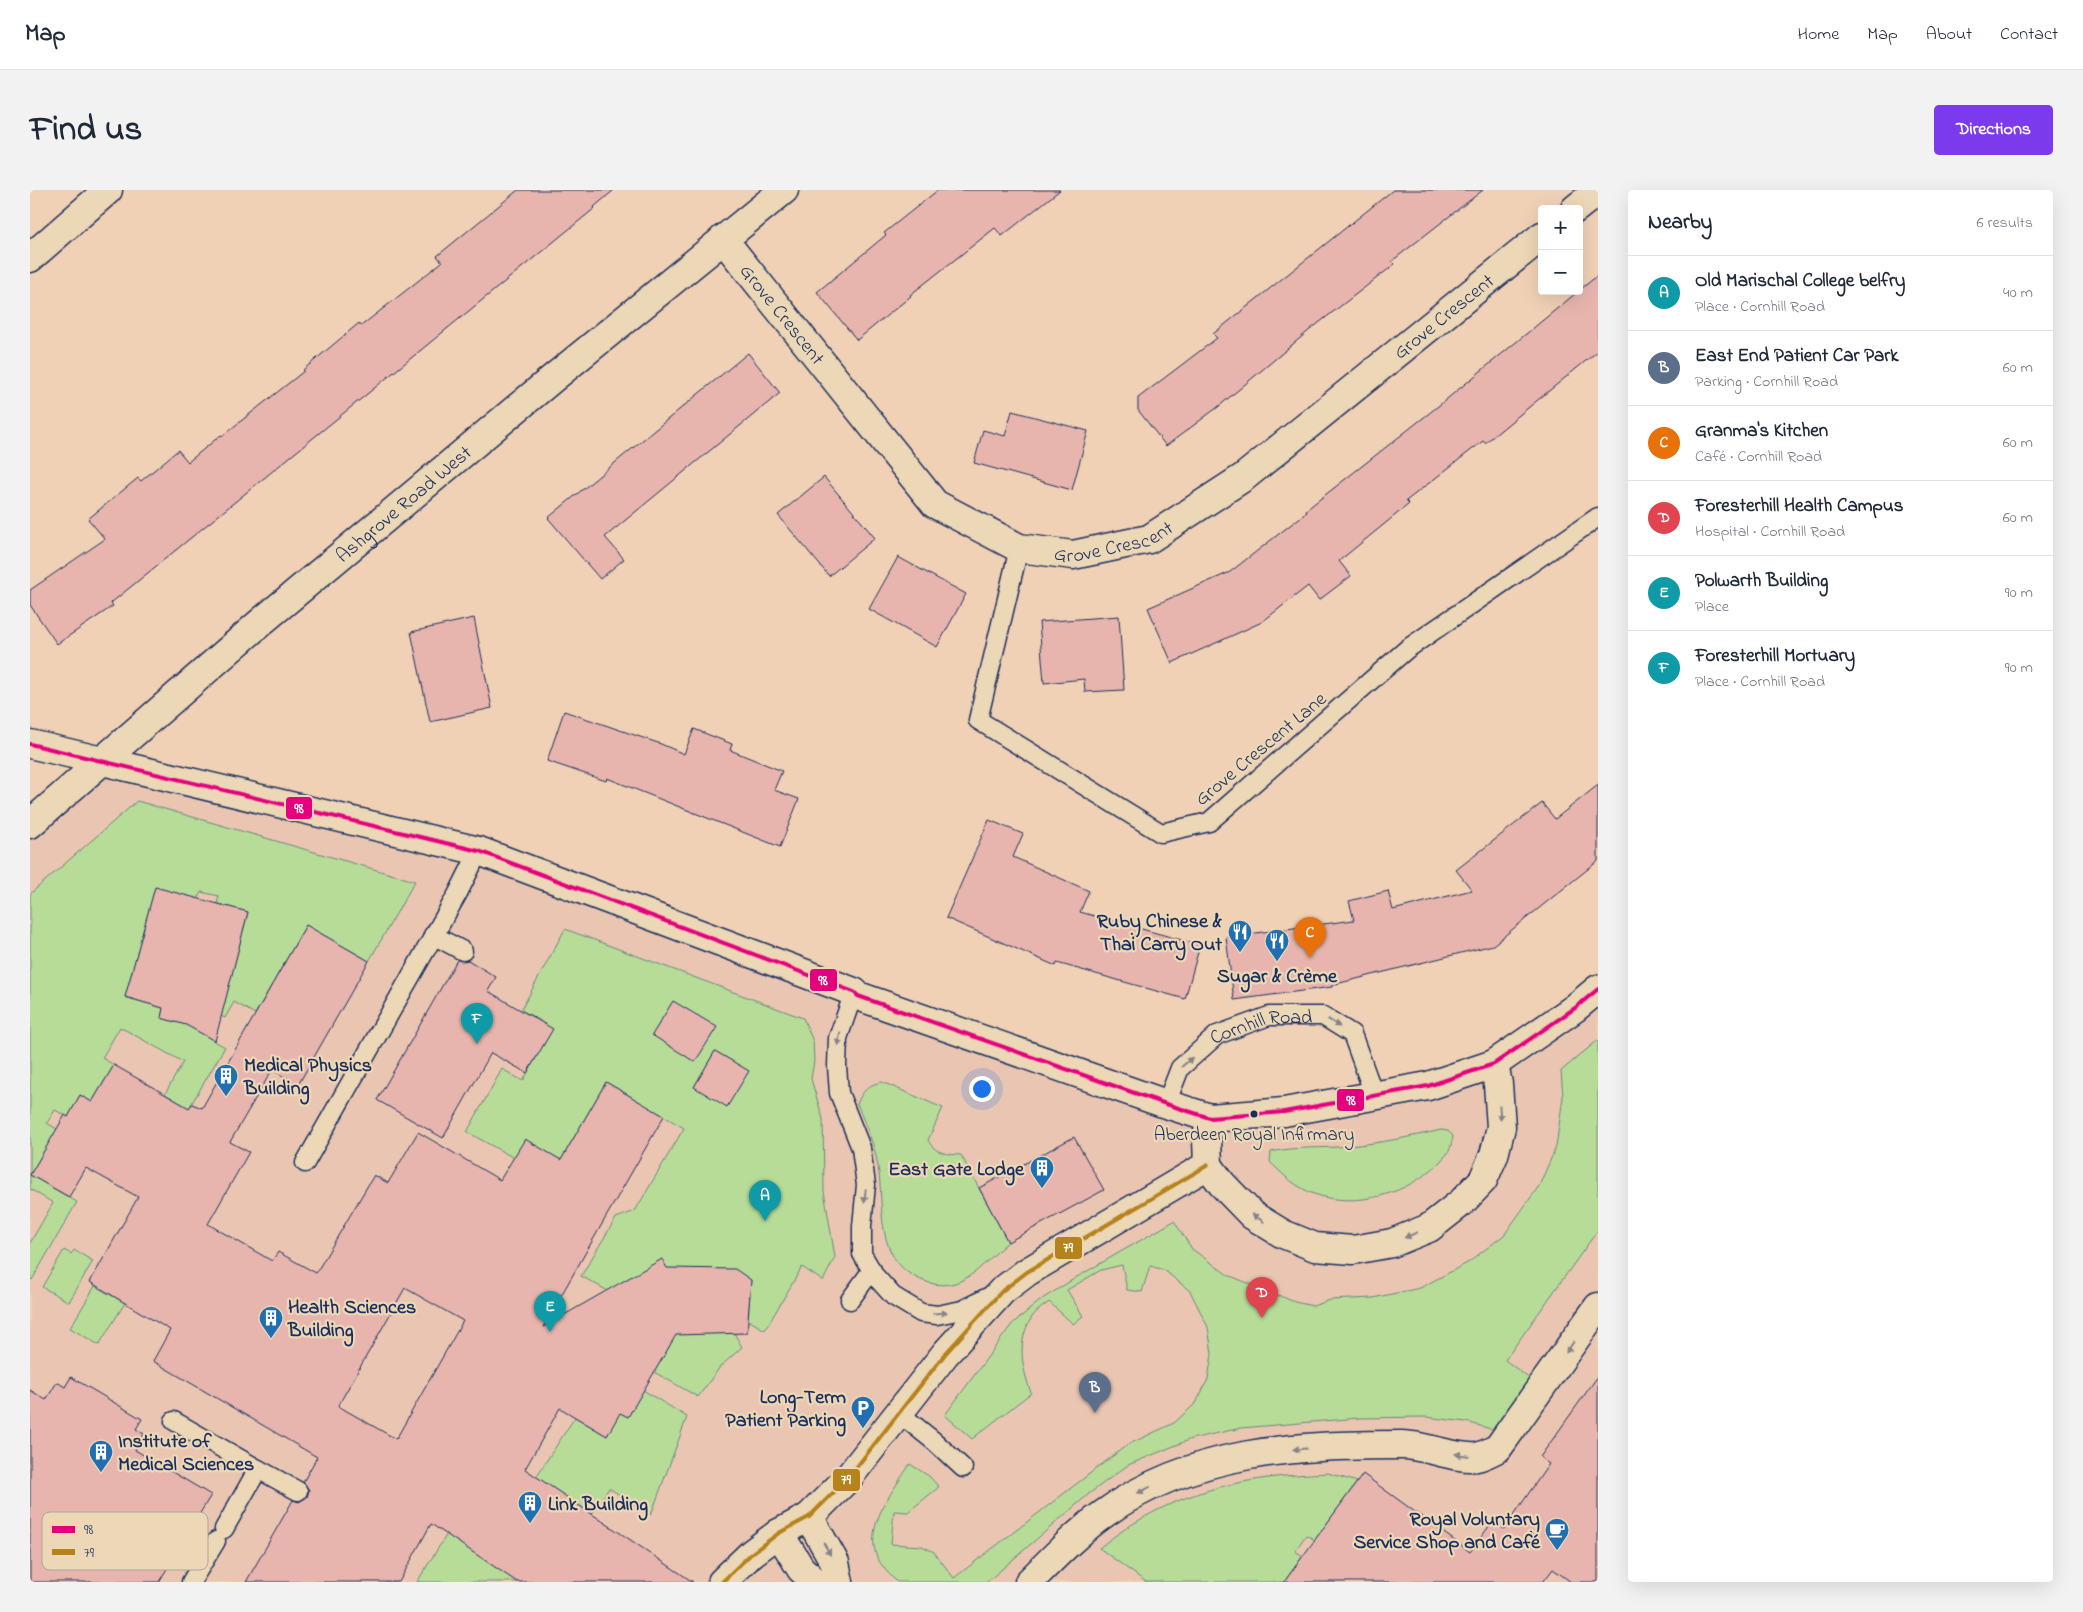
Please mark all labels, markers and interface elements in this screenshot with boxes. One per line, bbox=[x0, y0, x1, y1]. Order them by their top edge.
text: Map bbox=[25, 17, 66, 52]
text: Home bbox=[1798, 22, 1839, 48]
text: Map bbox=[1867, 22, 1898, 48]
text: About bbox=[1926, 22, 1972, 48]
text: Contact bbox=[2000, 22, 2058, 48]
text: Find us bbox=[30, 105, 142, 156]
button: Directions bbox=[1934, 105, 2053, 155]
map controls bbox=[1538, 205, 1583, 295]
button: + bbox=[1538, 205, 1583, 250]
text: Nearby bbox=[1648, 208, 1712, 238]
text: 6 results bbox=[1976, 211, 2033, 235]
button: − bbox=[1538, 250, 1583, 295]
street label: Grove Crescent bbox=[732, 259, 831, 373]
street label: Grove Crescent bbox=[1388, 268, 1502, 368]
text: Old Marischal College belfry bbox=[1695, 268, 1905, 295]
text: A bbox=[1659, 281, 1669, 305]
text: 40 m bbox=[2003, 281, 2033, 305]
text: Place · Cornhill Road bbox=[1695, 295, 1825, 319]
text: East End Patient Car Park bbox=[1695, 343, 1899, 370]
text: B bbox=[1659, 356, 1669, 380]
text: 60 m bbox=[2003, 356, 2033, 380]
text: Parking · Cornhill Road bbox=[1695, 370, 1838, 394]
text: Granma's Kitchen bbox=[1695, 418, 1828, 445]
text: C bbox=[1660, 431, 1668, 455]
text: 60 m bbox=[2003, 431, 2033, 455]
street label: Ashgrove Road West bbox=[330, 440, 479, 571]
text: Café · Cornhill Road bbox=[1695, 445, 1822, 469]
text: Foresterhill Health Campus bbox=[1695, 493, 1903, 520]
text: D bbox=[1658, 506, 1670, 530]
text: 60 m bbox=[2003, 506, 2033, 530]
street label: Grove Crescent bbox=[1052, 515, 1180, 572]
text: Hospital · Cornhill Road bbox=[1695, 520, 1845, 544]
text: Polwarth Building bbox=[1695, 568, 1828, 595]
text: E bbox=[1659, 581, 1669, 605]
text: 90 m bbox=[2005, 581, 2033, 605]
text: Place bbox=[1695, 595, 1729, 619]
text: Foresterhill Mortuary bbox=[1695, 643, 1855, 670]
text: F bbox=[1659, 656, 1669, 680]
text: 90 m bbox=[2005, 656, 2033, 680]
text: Place · Cornhill Road bbox=[1695, 670, 1825, 694]
street label: Grove Crescent Lane bbox=[1189, 686, 1334, 814]
line badge: 98 bbox=[285, 796, 313, 820]
text: 98 bbox=[293, 799, 304, 820]
place label: Ruby Chinese & Thai Carry Out bbox=[1097, 908, 1223, 961]
pin: C bbox=[1294, 917, 1326, 958]
restaurant icon: Ruby Chinese & Thai Carry Out bbox=[1227, 919, 1253, 953]
restaurant icon: Sugar & Crème bbox=[1264, 928, 1290, 962]
place label: Sugar & Crème bbox=[1217, 963, 1338, 993]
line badge: 98 bbox=[809, 968, 838, 992]
text: 98 bbox=[817, 971, 828, 992]
pin: F bbox=[461, 1003, 493, 1044]
street label: Cornhill Road bbox=[1204, 1004, 1312, 1052]
one-way arrow bbox=[1328, 1018, 1341, 1028]
one-way arrow bbox=[834, 1031, 842, 1047]
place label: Medical Physics Building bbox=[243, 1052, 372, 1105]
one-way arrow bbox=[1181, 1056, 1194, 1067]
building icon: Medical Physics Building bbox=[213, 1063, 239, 1097]
your location bbox=[969, 1076, 995, 1102]
line badge: 98 bbox=[1336, 1088, 1365, 1112]
text: 98 bbox=[1345, 1091, 1356, 1112]
one-way arrow bbox=[1496, 1105, 1504, 1121]
marker: Aberdeen Royal Infirmary bbox=[1249, 1109, 1259, 1119]
place label: Aberdeen Royal Infirmary bbox=[1154, 1122, 1354, 1150]
building icon: East Gate Lodge bbox=[1029, 1155, 1055, 1189]
place label: East Gate Lodge bbox=[888, 1156, 1025, 1186]
pin: A bbox=[749, 1180, 781, 1221]
one-way arrow bbox=[861, 1189, 869, 1205]
one-way arrow bbox=[1251, 1213, 1265, 1223]
one-way arrow bbox=[1404, 1232, 1418, 1240]
line badge: 79 bbox=[1054, 1236, 1083, 1260]
text: 79 bbox=[1063, 1238, 1074, 1259]
pin: D bbox=[1246, 1277, 1278, 1318]
pin: E bbox=[534, 1291, 566, 1332]
place label: Health Sciences Building bbox=[287, 1294, 416, 1347]
building icon: Health Sciences Building bbox=[258, 1305, 284, 1339]
one-way arrow bbox=[933, 1309, 949, 1317]
one-way arrow bbox=[1565, 1340, 1575, 1354]
pin: B bbox=[1079, 1372, 1111, 1413]
place label: Long-Term Patient Parking bbox=[725, 1384, 846, 1437]
parking icon: Long-Term Patient Parking bbox=[850, 1395, 876, 1429]
place label: Institute of Medical Sciences bbox=[118, 1428, 254, 1480]
building icon: Institute of Medical Sciences bbox=[88, 1439, 114, 1473]
one-way arrow bbox=[1292, 1445, 1308, 1453]
one-way arrow bbox=[1453, 1451, 1469, 1459]
line badge: 79 bbox=[832, 1468, 861, 1492]
text: 79 bbox=[841, 1470, 852, 1491]
one-way arrow bbox=[1137, 1486, 1152, 1494]
building icon: Link Building bbox=[517, 1490, 543, 1524]
place label: Link Building bbox=[548, 1491, 648, 1521]
place label: Royal Voluntary Service Shop and Café bbox=[1354, 1506, 1541, 1558]
legend bbox=[42, 1512, 208, 1570]
cafe icon: Royal Voluntary Service Shop and Café bbox=[1544, 1517, 1570, 1551]
text: 98 bbox=[84, 1520, 93, 1541]
one-way arrow bbox=[823, 1541, 831, 1556]
text: 79 bbox=[84, 1543, 95, 1564]

